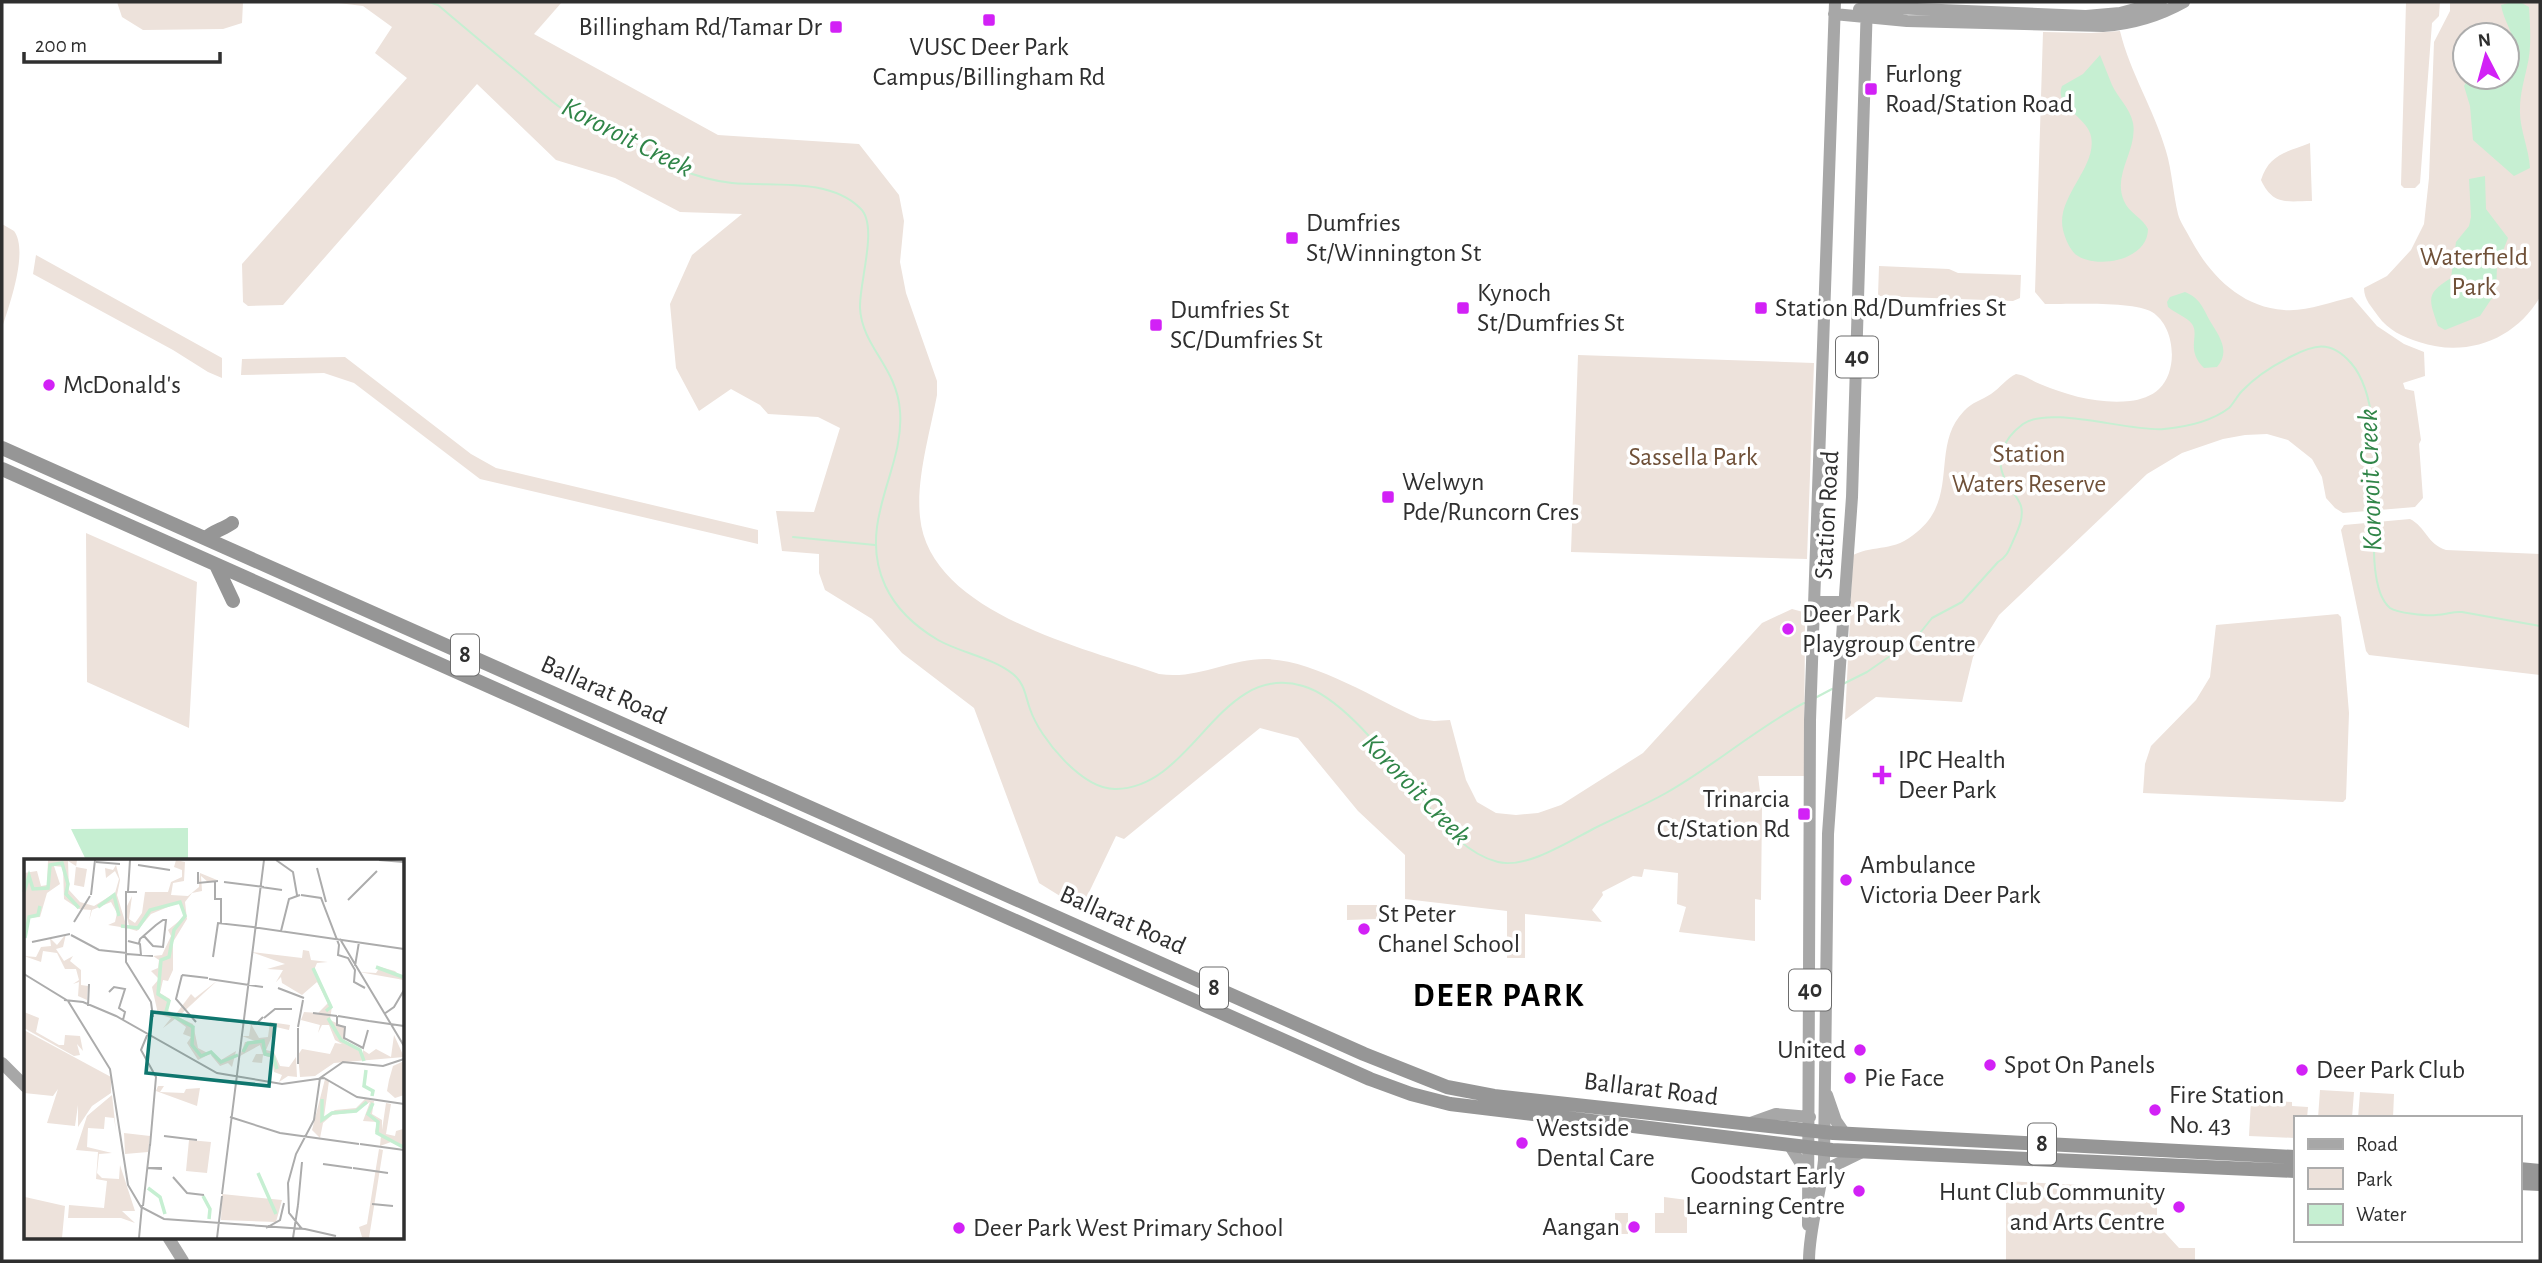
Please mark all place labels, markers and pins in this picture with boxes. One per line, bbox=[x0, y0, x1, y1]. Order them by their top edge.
marker: VUSC Deer Park Campus/Billingham Rd bbox=[981, 12, 997, 28]
place label: Billingham Rd/Tamar Dr bbox=[579, 14, 823, 40]
marker: Billingham Rd/Tamar Dr bbox=[828, 19, 844, 35]
place label: VUSC Deer Park Campus/Billingham Rd bbox=[873, 34, 1105, 90]
place label: Furlong Road/Station Road bbox=[1885, 61, 2073, 117]
marker: Furlong Road/Station Road bbox=[1863, 81, 1879, 97]
place label: Dumfries St/Winnington St bbox=[1306, 210, 1481, 266]
marker: Dumfries St/Winnington St bbox=[1284, 230, 1300, 246]
place label: Kynoch St/Dumfries St bbox=[1477, 280, 1624, 336]
place label: Station Rd/Dumfries St bbox=[1775, 295, 2006, 321]
place label: Dumfries St SC/Dumfries St bbox=[1170, 297, 1323, 353]
marker: Kynoch St/Dumfries St bbox=[1455, 300, 1471, 316]
marker: Station Rd/Dumfries St bbox=[1753, 300, 1769, 316]
marker: Dumfries St SC/Dumfries St bbox=[1148, 317, 1164, 333]
place label: McDonald's bbox=[63, 372, 181, 398]
marker: McDonald's bbox=[41, 377, 57, 393]
place label: Welwyn Pde/Runcorn Cres bbox=[1402, 469, 1579, 525]
marker: Welwyn Pde/Runcorn Cres bbox=[1380, 489, 1396, 505]
place label: Deer Park Playgroup Centre bbox=[1802, 601, 1976, 657]
marker: Deer Park Playgroup Centre bbox=[1780, 621, 1796, 637]
place label: IPC Health Deer Park bbox=[1898, 747, 2006, 803]
marker: IPC Health Deer Park bbox=[1872, 765, 1892, 785]
place label: Trinarcia Ct/Station Rd bbox=[1657, 786, 1790, 842]
marker: Trinarcia Ct/Station Rd bbox=[1796, 806, 1812, 822]
place label: Ambulance Victoria Deer Park bbox=[1860, 852, 2041, 908]
marker: Ambulance Victoria Deer Park bbox=[1838, 872, 1854, 888]
place label: St Peter Chanel School bbox=[1378, 901, 1520, 957]
marker: St Peter Chanel School bbox=[1356, 921, 1372, 937]
place label: United bbox=[1777, 1037, 1846, 1063]
marker: United bbox=[1852, 1042, 1868, 1058]
place label: Spot On Panels bbox=[2004, 1052, 2155, 1078]
marker: Spot On Panels bbox=[1982, 1057, 1998, 1073]
place label: Deer Park Club bbox=[2316, 1057, 2465, 1083]
marker: Deer Park Club bbox=[2294, 1062, 2310, 1078]
place label: Pie Face bbox=[1864, 1065, 1945, 1091]
marker: Pie Face bbox=[1842, 1070, 1858, 1086]
place label: Fire Station No. 43 bbox=[2169, 1082, 2284, 1138]
marker: Fire Station No. 43 bbox=[2147, 1102, 2163, 1118]
place label: Westside Dental Care bbox=[1536, 1115, 1655, 1171]
marker: Westside Dental Care bbox=[1514, 1135, 1530, 1151]
place label: Goodstart Early Learning Centre bbox=[1685, 1163, 1845, 1219]
place label: Hunt Club Community and Arts Centre bbox=[1939, 1179, 2165, 1235]
marker: Goodstart Early Learning Centre bbox=[1851, 1183, 1867, 1199]
marker: Hunt Club Community and Arts Centre bbox=[2171, 1199, 2187, 1215]
place label: Aangan bbox=[1542, 1214, 1620, 1240]
place label: Deer Park West Primary School bbox=[973, 1215, 1284, 1241]
marker: Aangan bbox=[1626, 1219, 1642, 1235]
marker: Deer Park West Primary School bbox=[951, 1220, 967, 1236]

